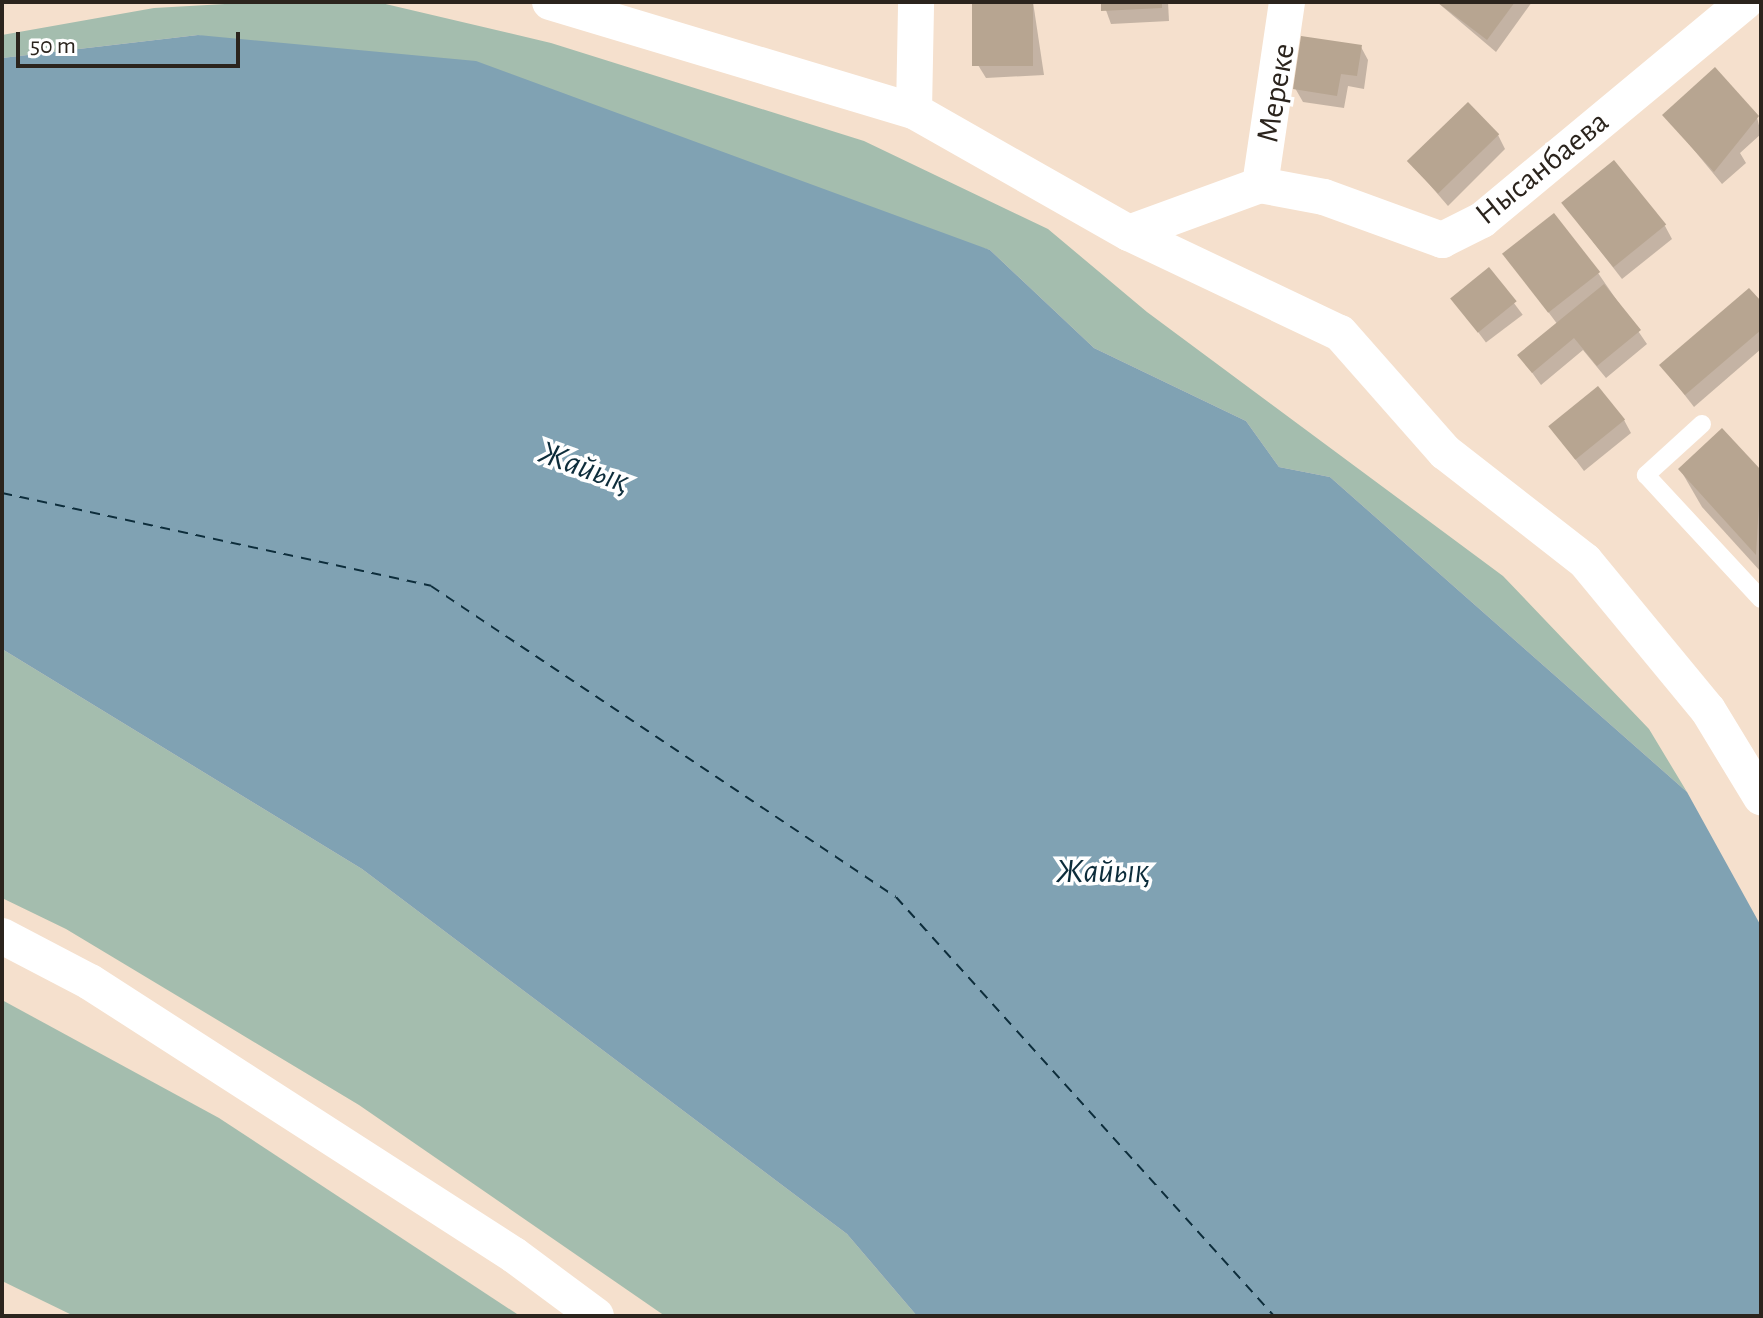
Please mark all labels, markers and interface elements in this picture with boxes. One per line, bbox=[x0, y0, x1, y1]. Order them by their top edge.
scale bar bbox=[20, 16, 244, 66]
text: 50 m bbox=[30, 34, 76, 58]
street label: Мереке bbox=[1248, 40, 1304, 146]
street label: Нысанбаева bbox=[1468, 103, 1616, 233]
water label: Жайық bbox=[533, 433, 635, 503]
water label: Жайық bbox=[1056, 853, 1150, 893]

